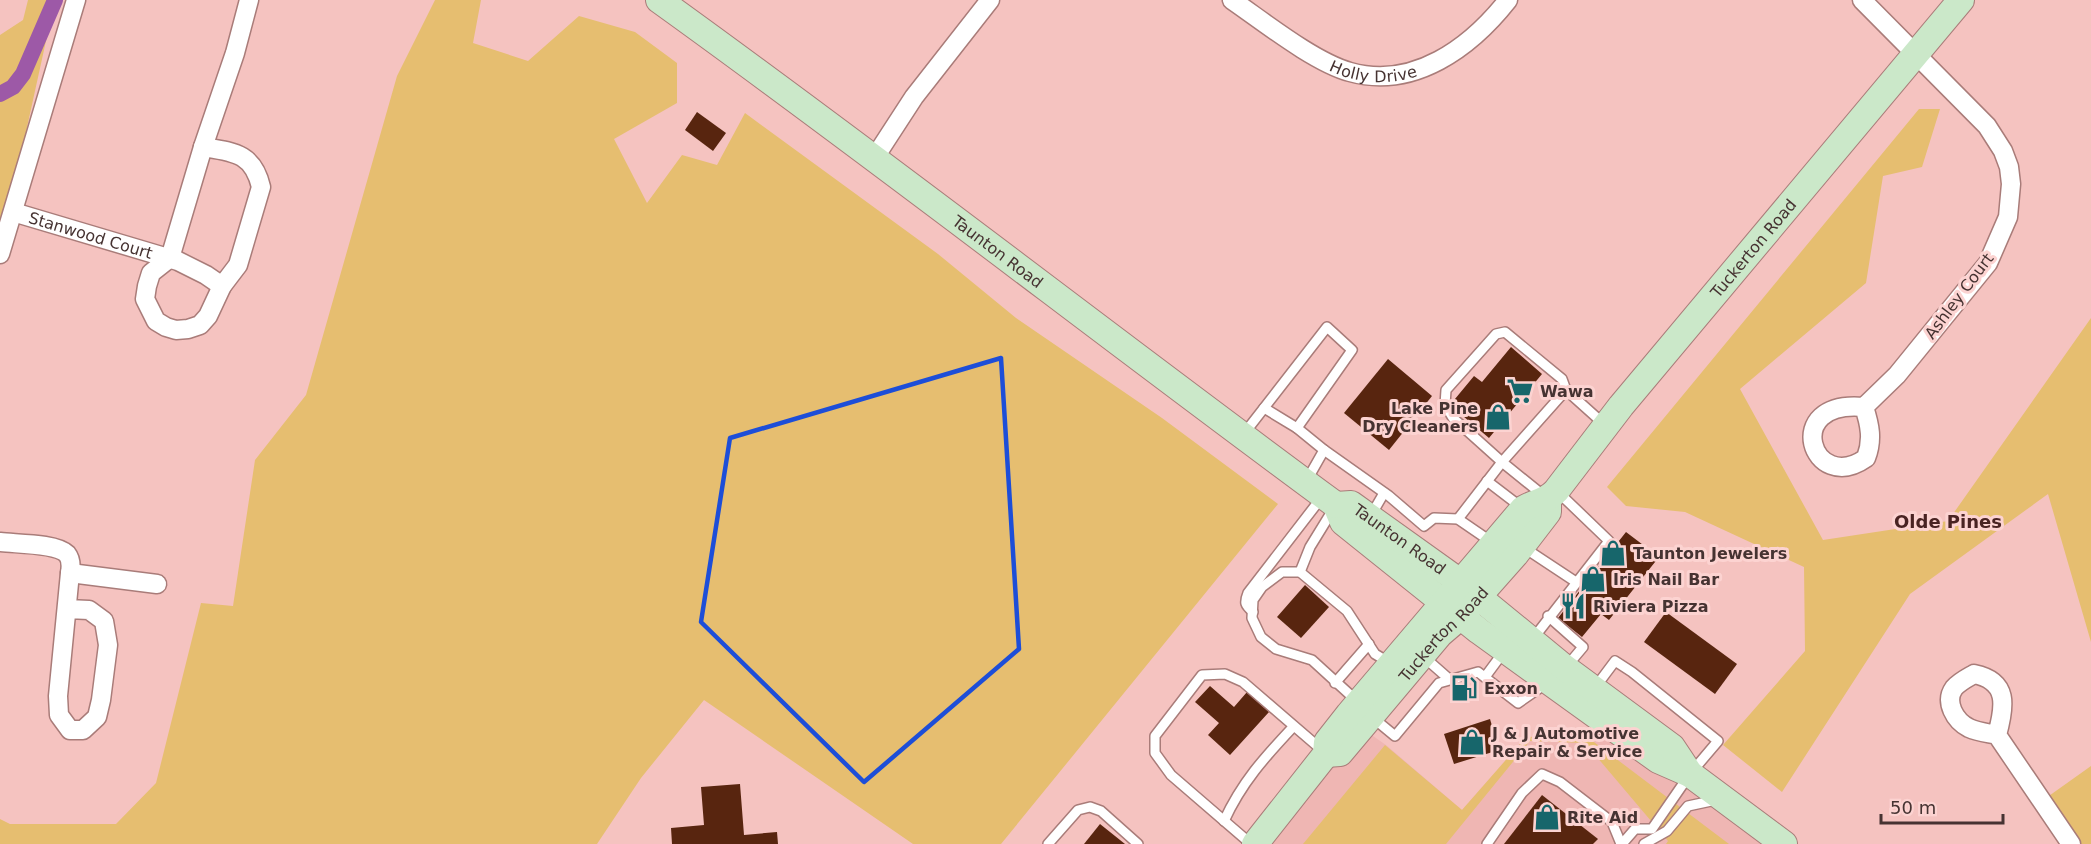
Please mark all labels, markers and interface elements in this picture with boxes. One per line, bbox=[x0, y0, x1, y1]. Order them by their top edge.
street label: Holly Drive bbox=[1327, 56, 1419, 86]
street label: Tuckerton Road bbox=[1706, 195, 1800, 302]
street label: Stanwood Court bbox=[26, 208, 155, 262]
street label: Taunton Road bbox=[948, 210, 1047, 292]
street label: Ashley Court bbox=[1921, 249, 1997, 343]
supermarket icon: Wawa bbox=[1505, 376, 1535, 406]
place label: Wawa bbox=[1540, 382, 1593, 401]
place label: Lake Pine Dry Cleaners bbox=[1362, 399, 1478, 436]
shop icon: Lake Pine Dry Cleaners bbox=[1483, 402, 1513, 432]
street label: Taunton Road bbox=[1349, 499, 1449, 578]
district label: Olde Pines bbox=[1894, 511, 2002, 532]
shop icon: Taunton Jewelers bbox=[1598, 538, 1628, 568]
place label: Taunton Jewelers bbox=[1633, 544, 1787, 563]
shop icon: Iris Nail Bar bbox=[1578, 564, 1608, 594]
place label: Iris Nail Bar bbox=[1613, 570, 1719, 589]
street label: Tuckerton Road bbox=[1394, 583, 1492, 686]
restaurant icon: Riviera Pizza bbox=[1558, 591, 1588, 621]
place label: Riviera Pizza bbox=[1593, 597, 1708, 616]
fuel station icon: Exxon bbox=[1449, 673, 1479, 703]
place label: Exxon bbox=[1484, 679, 1538, 698]
place label: J & J Automotive Repair & Service bbox=[1491, 724, 1643, 761]
shop icon: J & J Automotive Repair & Service bbox=[1457, 727, 1487, 757]
scale bar bbox=[1881, 787, 2002, 825]
text: 50 m bbox=[1890, 797, 1936, 818]
shop icon: Rite Aid bbox=[1532, 802, 1562, 832]
place label: Rite Aid bbox=[1567, 808, 1638, 827]

